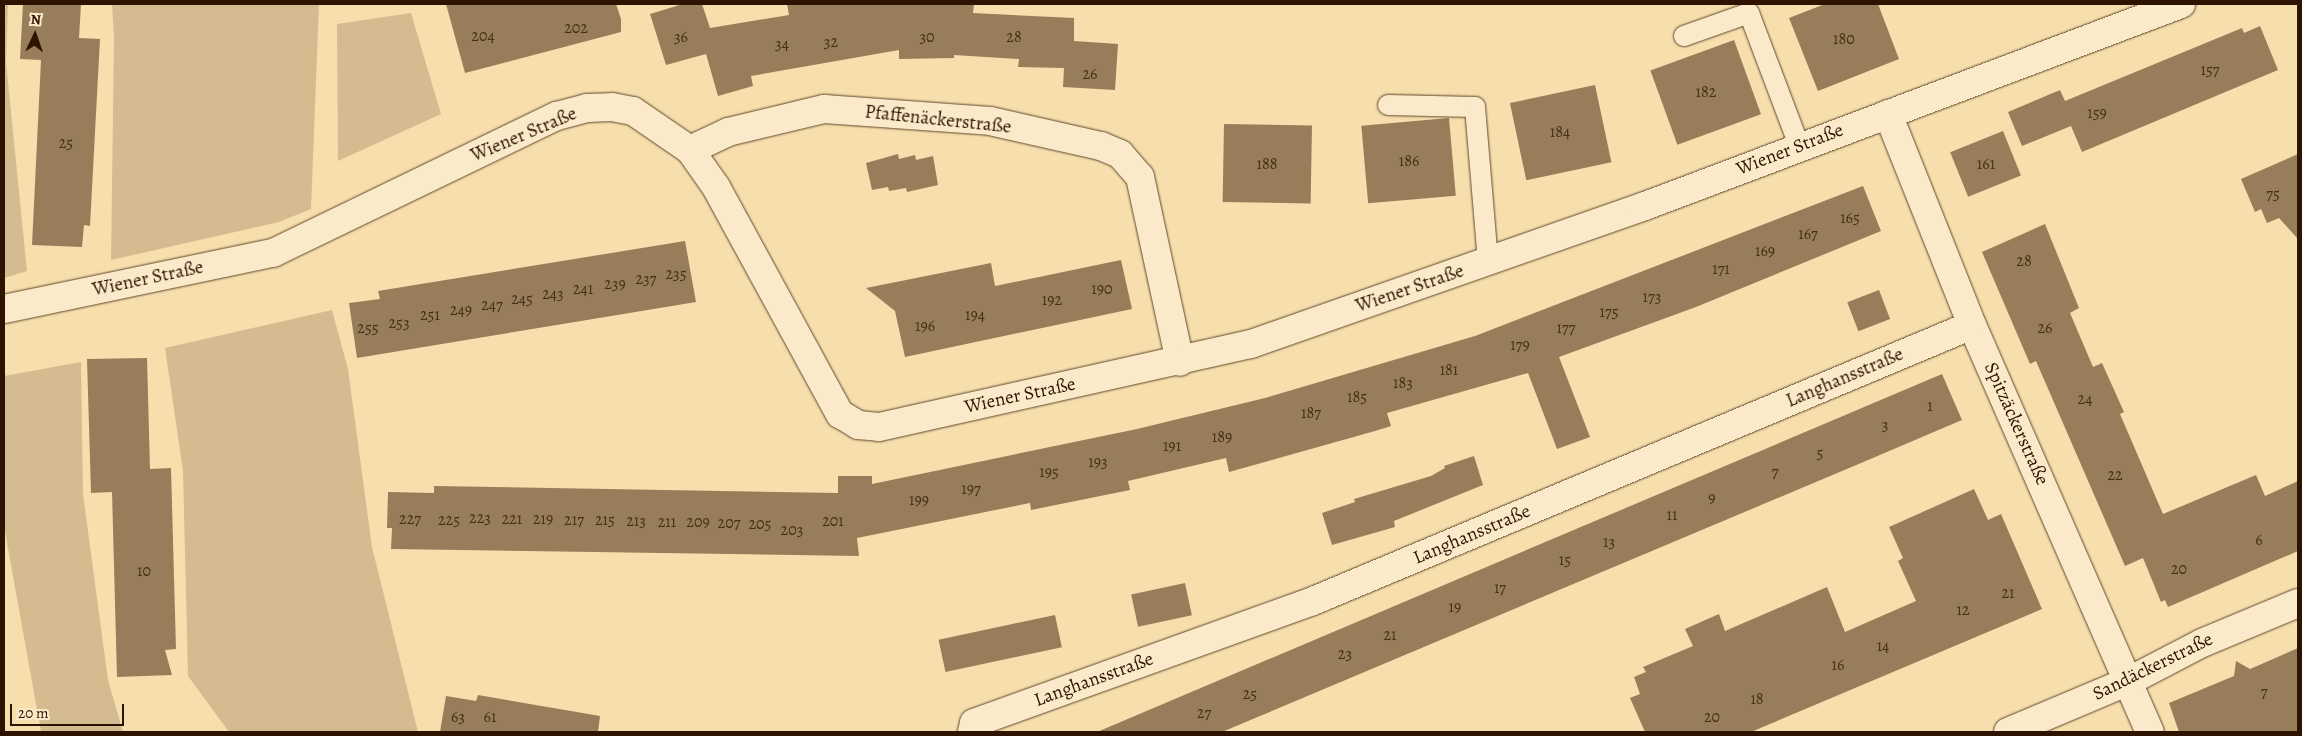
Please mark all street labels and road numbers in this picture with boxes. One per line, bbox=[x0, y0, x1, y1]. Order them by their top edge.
street label: Pfaffenäckerstraße bbox=[864, 101, 1012, 139]
street label: Wiener Straße bbox=[468, 102, 580, 168]
street label: Wiener Straße bbox=[1733, 119, 1847, 181]
street label: Wiener Straße bbox=[90, 256, 206, 302]
street label: Wiener Straße bbox=[1353, 260, 1467, 318]
street label: Langhansstraße bbox=[1783, 343, 1907, 413]
street label: Spitzäckerstraße bbox=[1979, 359, 2053, 489]
street label: Wiener Straße bbox=[962, 373, 1078, 419]
street label: Langhansstraße bbox=[1410, 500, 1534, 570]
street label: Sandäckerstraße bbox=[2089, 628, 2217, 706]
street label: Langhansstraße bbox=[1031, 648, 1157, 712]

